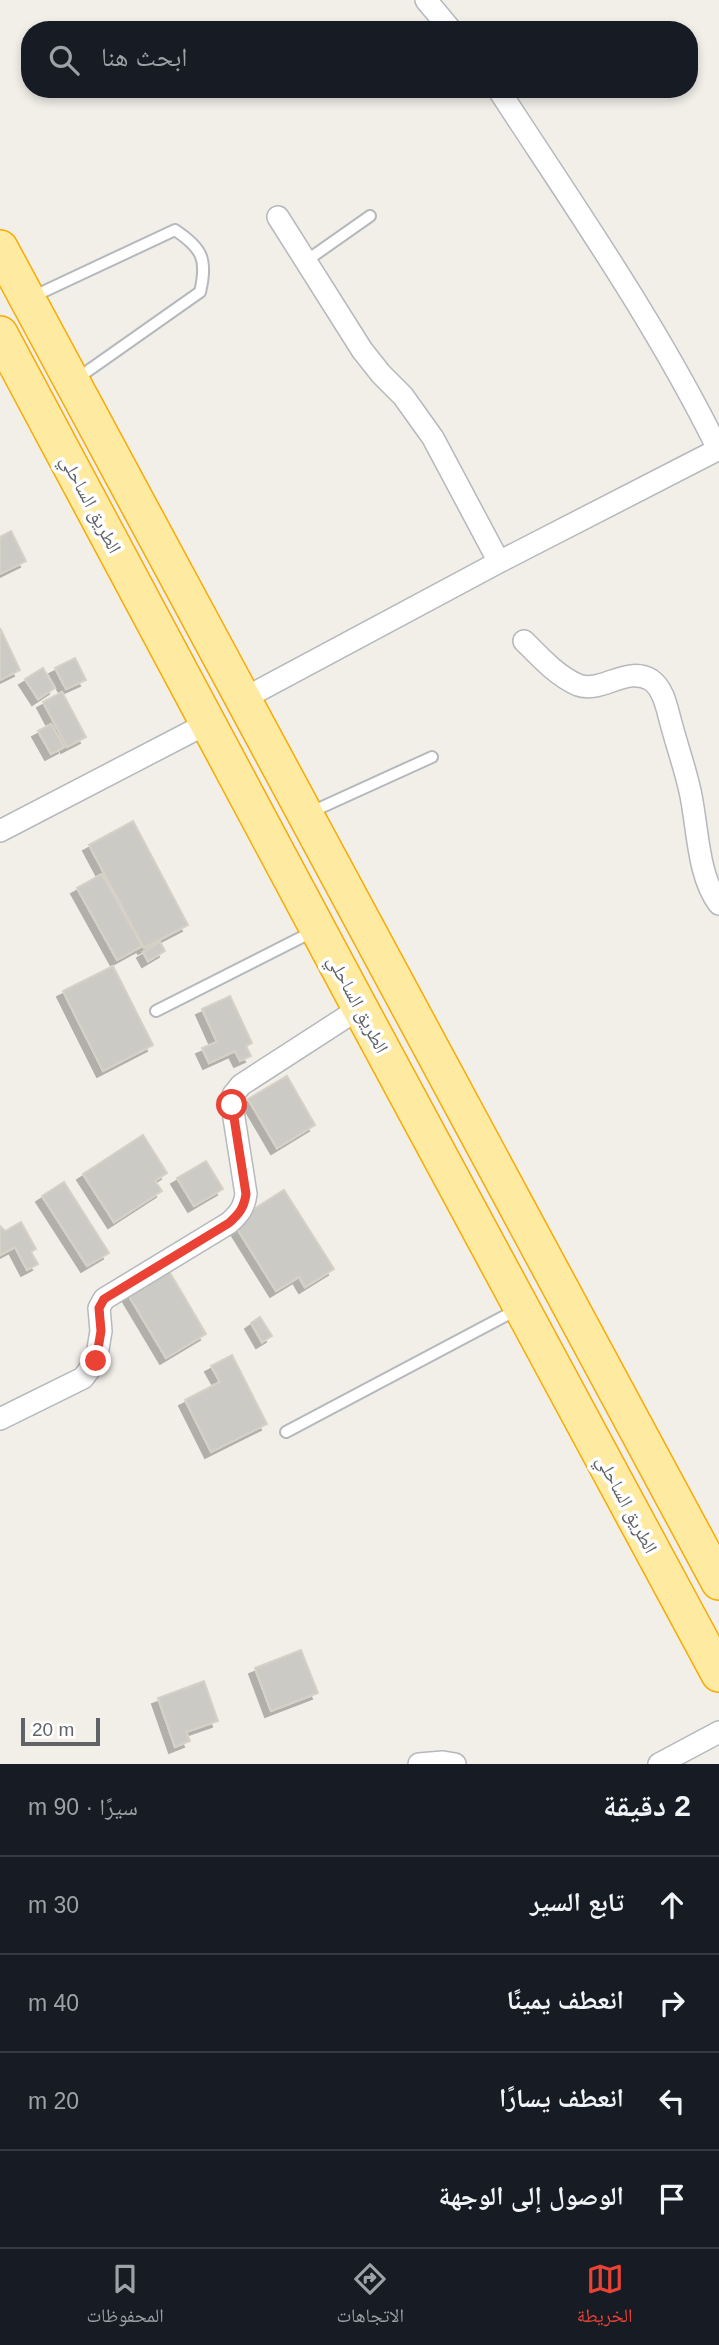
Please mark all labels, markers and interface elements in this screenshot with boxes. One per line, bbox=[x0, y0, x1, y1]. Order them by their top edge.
search box bbox=[21, 21, 698, 98]
icon: search bbox=[45, 41, 83, 79]
text: ابحث هنا bbox=[101, 42, 188, 72]
street label: الطريق الساحلي bbox=[52, 451, 126, 559]
street label: الطريق الساحلي bbox=[319, 951, 393, 1059]
route start bbox=[216, 1089, 247, 1120]
route end bbox=[80, 1345, 111, 1376]
street label: الطريق الساحلي bbox=[588, 1451, 662, 1559]
scale bar bbox=[21, 1715, 100, 1747]
text: 20 m bbox=[32, 1719, 74, 1740]
text: 2 دقيقة bbox=[603, 1789, 691, 1822]
text: سيرًا · 90 m bbox=[28, 1794, 138, 1820]
icon: ahead bbox=[653, 1886, 691, 1924]
text: تابع السير bbox=[530, 1887, 624, 1917]
text: 30 m bbox=[28, 1892, 79, 1918]
icon: right bbox=[653, 1984, 691, 2022]
text: انعطف يمينًا bbox=[507, 1985, 624, 2015]
text: 40 m bbox=[28, 1990, 79, 2016]
icon: left bbox=[653, 2082, 691, 2120]
text: انعطف يسارًا bbox=[499, 2083, 624, 2113]
text: 20 m bbox=[28, 2088, 79, 2114]
icon: arrive bbox=[653, 2180, 691, 2218]
text: الوصول إلى الوجهة bbox=[439, 2181, 624, 2211]
tab: المحفوظات bbox=[86, 2260, 164, 2334]
tab: الاتجاهات bbox=[336, 2260, 404, 2334]
tab: الخريطة bbox=[577, 2260, 633, 2334]

